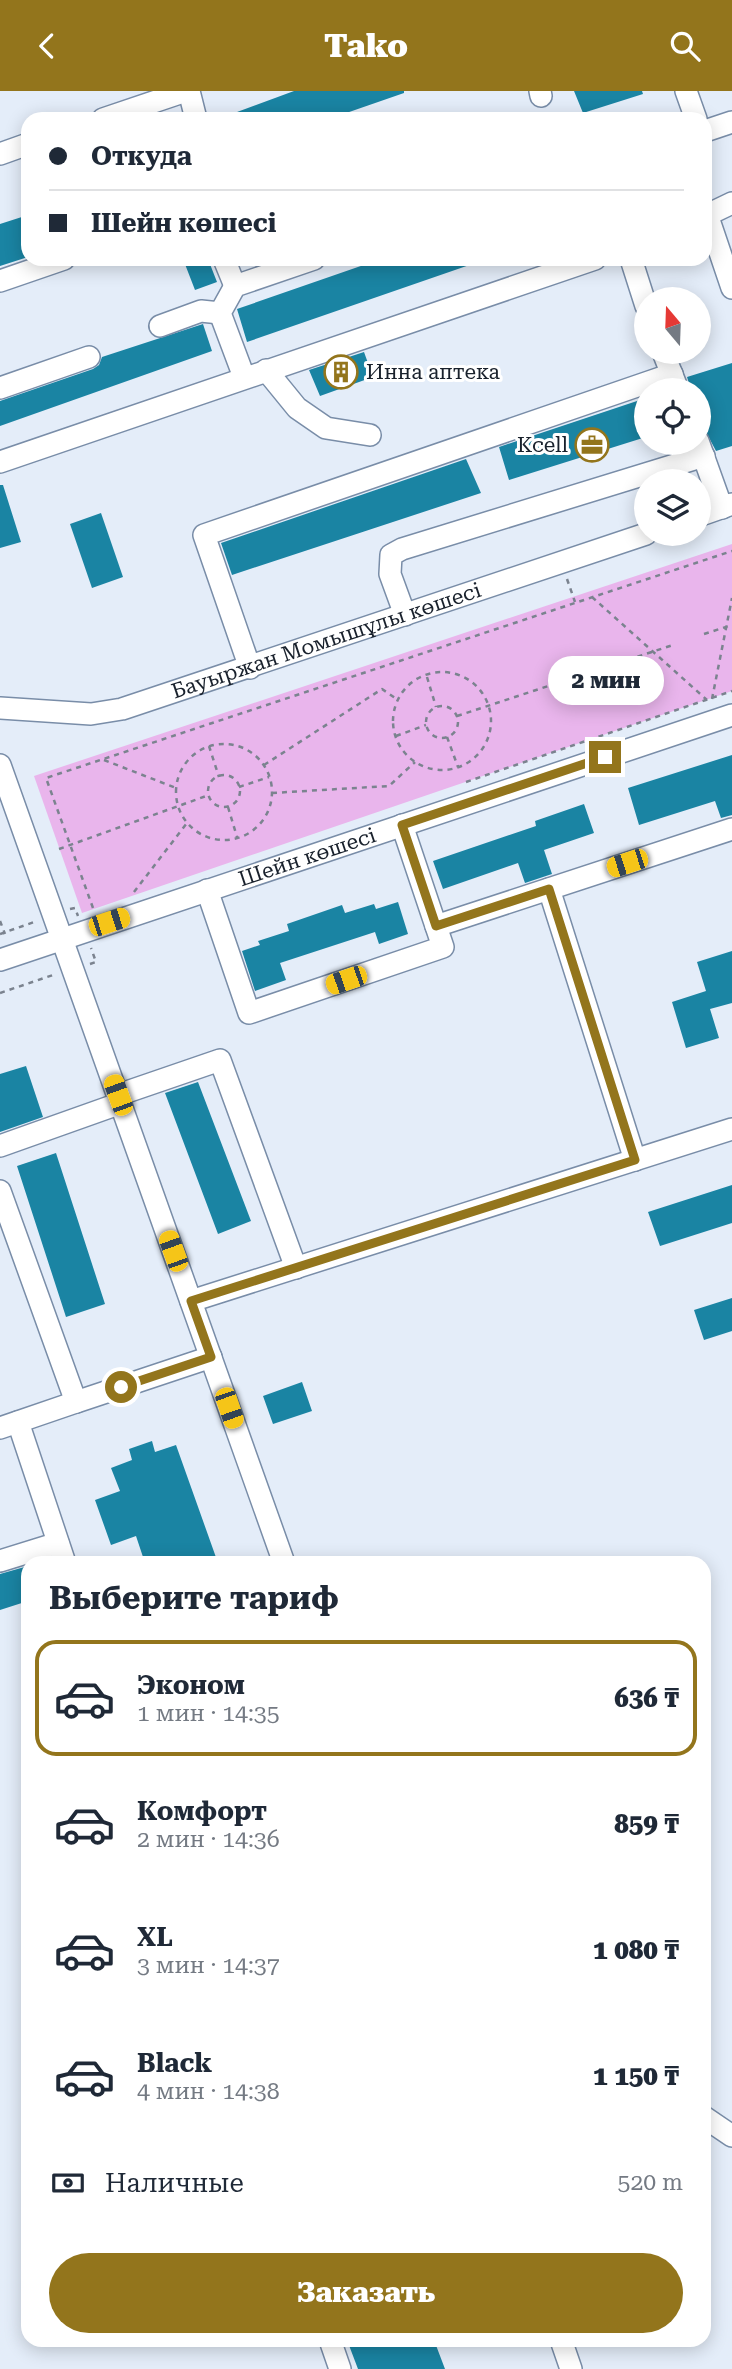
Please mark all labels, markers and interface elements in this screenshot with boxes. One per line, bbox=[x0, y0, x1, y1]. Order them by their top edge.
icon: back bbox=[28, 27, 66, 65]
text: Tako bbox=[324, 27, 408, 65]
icon: search bbox=[666, 27, 704, 65]
text: Откуда bbox=[91, 141, 192, 171]
text: Шейн көшесі bbox=[91, 208, 276, 238]
north arrow bbox=[634, 287, 710, 364]
map controls bbox=[634, 287, 711, 546]
building icon: Инна аптека bbox=[322, 353, 360, 391]
place label: Инна аптека bbox=[366, 360, 501, 384]
button: locate bbox=[634, 378, 711, 455]
office icon: Kcell bbox=[573, 426, 611, 464]
place label: Kcell bbox=[517, 433, 569, 457]
button: layers bbox=[634, 469, 711, 546]
street label: Бауыржан Момышұлы көшесі bbox=[169, 578, 484, 704]
callout: 2 мин bbox=[547, 655, 663, 705]
text: 2 мин bbox=[571, 667, 641, 694]
route end bbox=[589, 741, 621, 773]
street label: Шейн көшесі bbox=[236, 823, 379, 891]
car bbox=[604, 847, 651, 879]
car bbox=[86, 906, 133, 938]
car bbox=[323, 963, 370, 997]
car bbox=[101, 1072, 136, 1118]
car bbox=[156, 1228, 191, 1274]
route start bbox=[105, 1371, 137, 1403]
car bbox=[213, 1385, 246, 1431]
text: Выберите тариф bbox=[49, 1579, 339, 1617]
icon: car bbox=[53, 1667, 116, 1730]
text: Эконом bbox=[137, 1670, 245, 1700]
text: 636 ₸ bbox=[614, 1683, 679, 1713]
text: 1 мин · 14:35 bbox=[137, 1700, 280, 1727]
icon: car bbox=[53, 1793, 116, 1856]
text: Комфорт bbox=[137, 1796, 267, 1826]
text: 859 ₸ bbox=[614, 1809, 679, 1839]
text: 2 мин · 14:36 bbox=[137, 1826, 280, 1853]
icon: car bbox=[53, 1919, 116, 1982]
text: XL bbox=[137, 1922, 173, 1952]
text: 1 080 ₸ bbox=[593, 1935, 679, 1965]
text: 3 мин · 14:37 bbox=[137, 1952, 280, 1979]
icon: car bbox=[53, 2045, 116, 2108]
text: Black bbox=[137, 2048, 212, 2078]
text: 1 150 ₸ bbox=[593, 2061, 679, 2091]
text: 4 мин · 14:38 bbox=[137, 2078, 280, 2105]
icon: cash bbox=[49, 2164, 87, 2202]
text: Наличные bbox=[105, 2168, 244, 2198]
text: 520 m bbox=[618, 2169, 683, 2196]
button: Заказать bbox=[49, 2253, 683, 2333]

